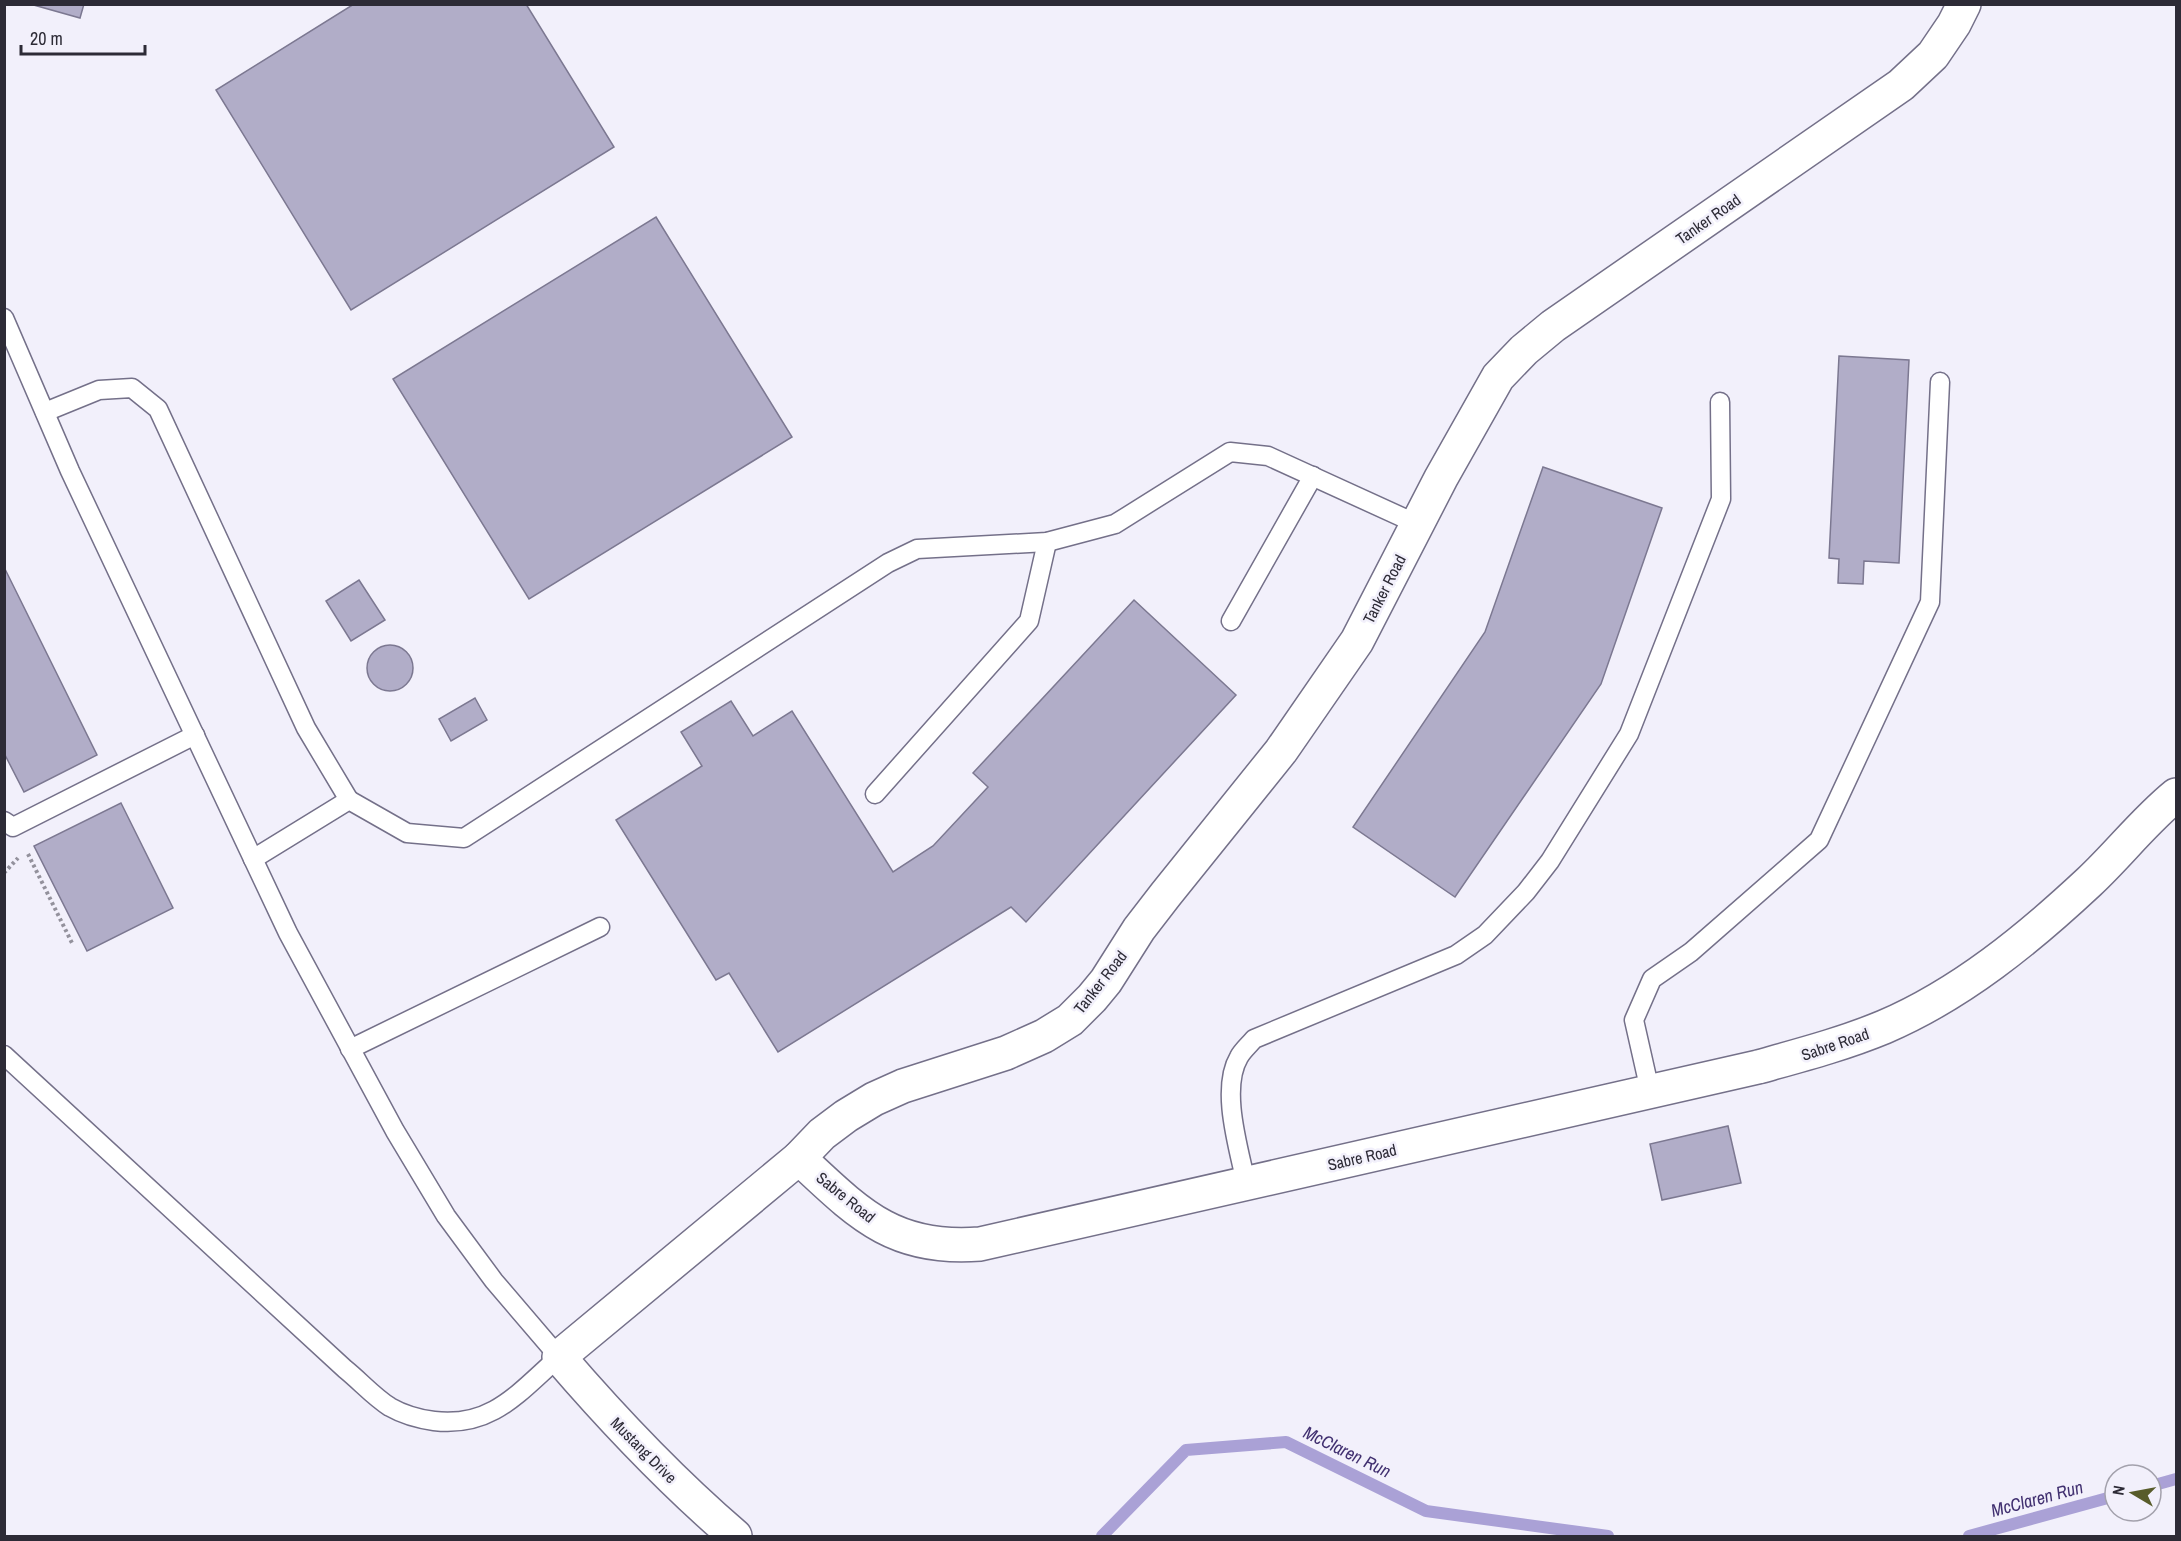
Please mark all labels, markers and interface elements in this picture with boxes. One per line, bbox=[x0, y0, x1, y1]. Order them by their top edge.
scale bar bbox=[21, 18, 146, 56]
text: 20 m bbox=[30, 26, 63, 51]
street label: Tanker Road bbox=[1671, 189, 1745, 249]
street label: Tanker Road bbox=[1357, 551, 1411, 627]
street label: Tanker Road bbox=[1068, 946, 1132, 1018]
street label: Sabre Road bbox=[1798, 1022, 1872, 1066]
street label: Sabre Road bbox=[1325, 1138, 1399, 1176]
street label: Sabre Road bbox=[812, 1166, 880, 1228]
street label: Mustang Drive bbox=[606, 1412, 682, 1488]
water label: McClaren Run bbox=[1299, 1420, 1395, 1483]
north arrow bbox=[2103, 1463, 2163, 1523]
water label: McClaren Run bbox=[1988, 1474, 2086, 1523]
text: N bbox=[2107, 1484, 2130, 1497]

